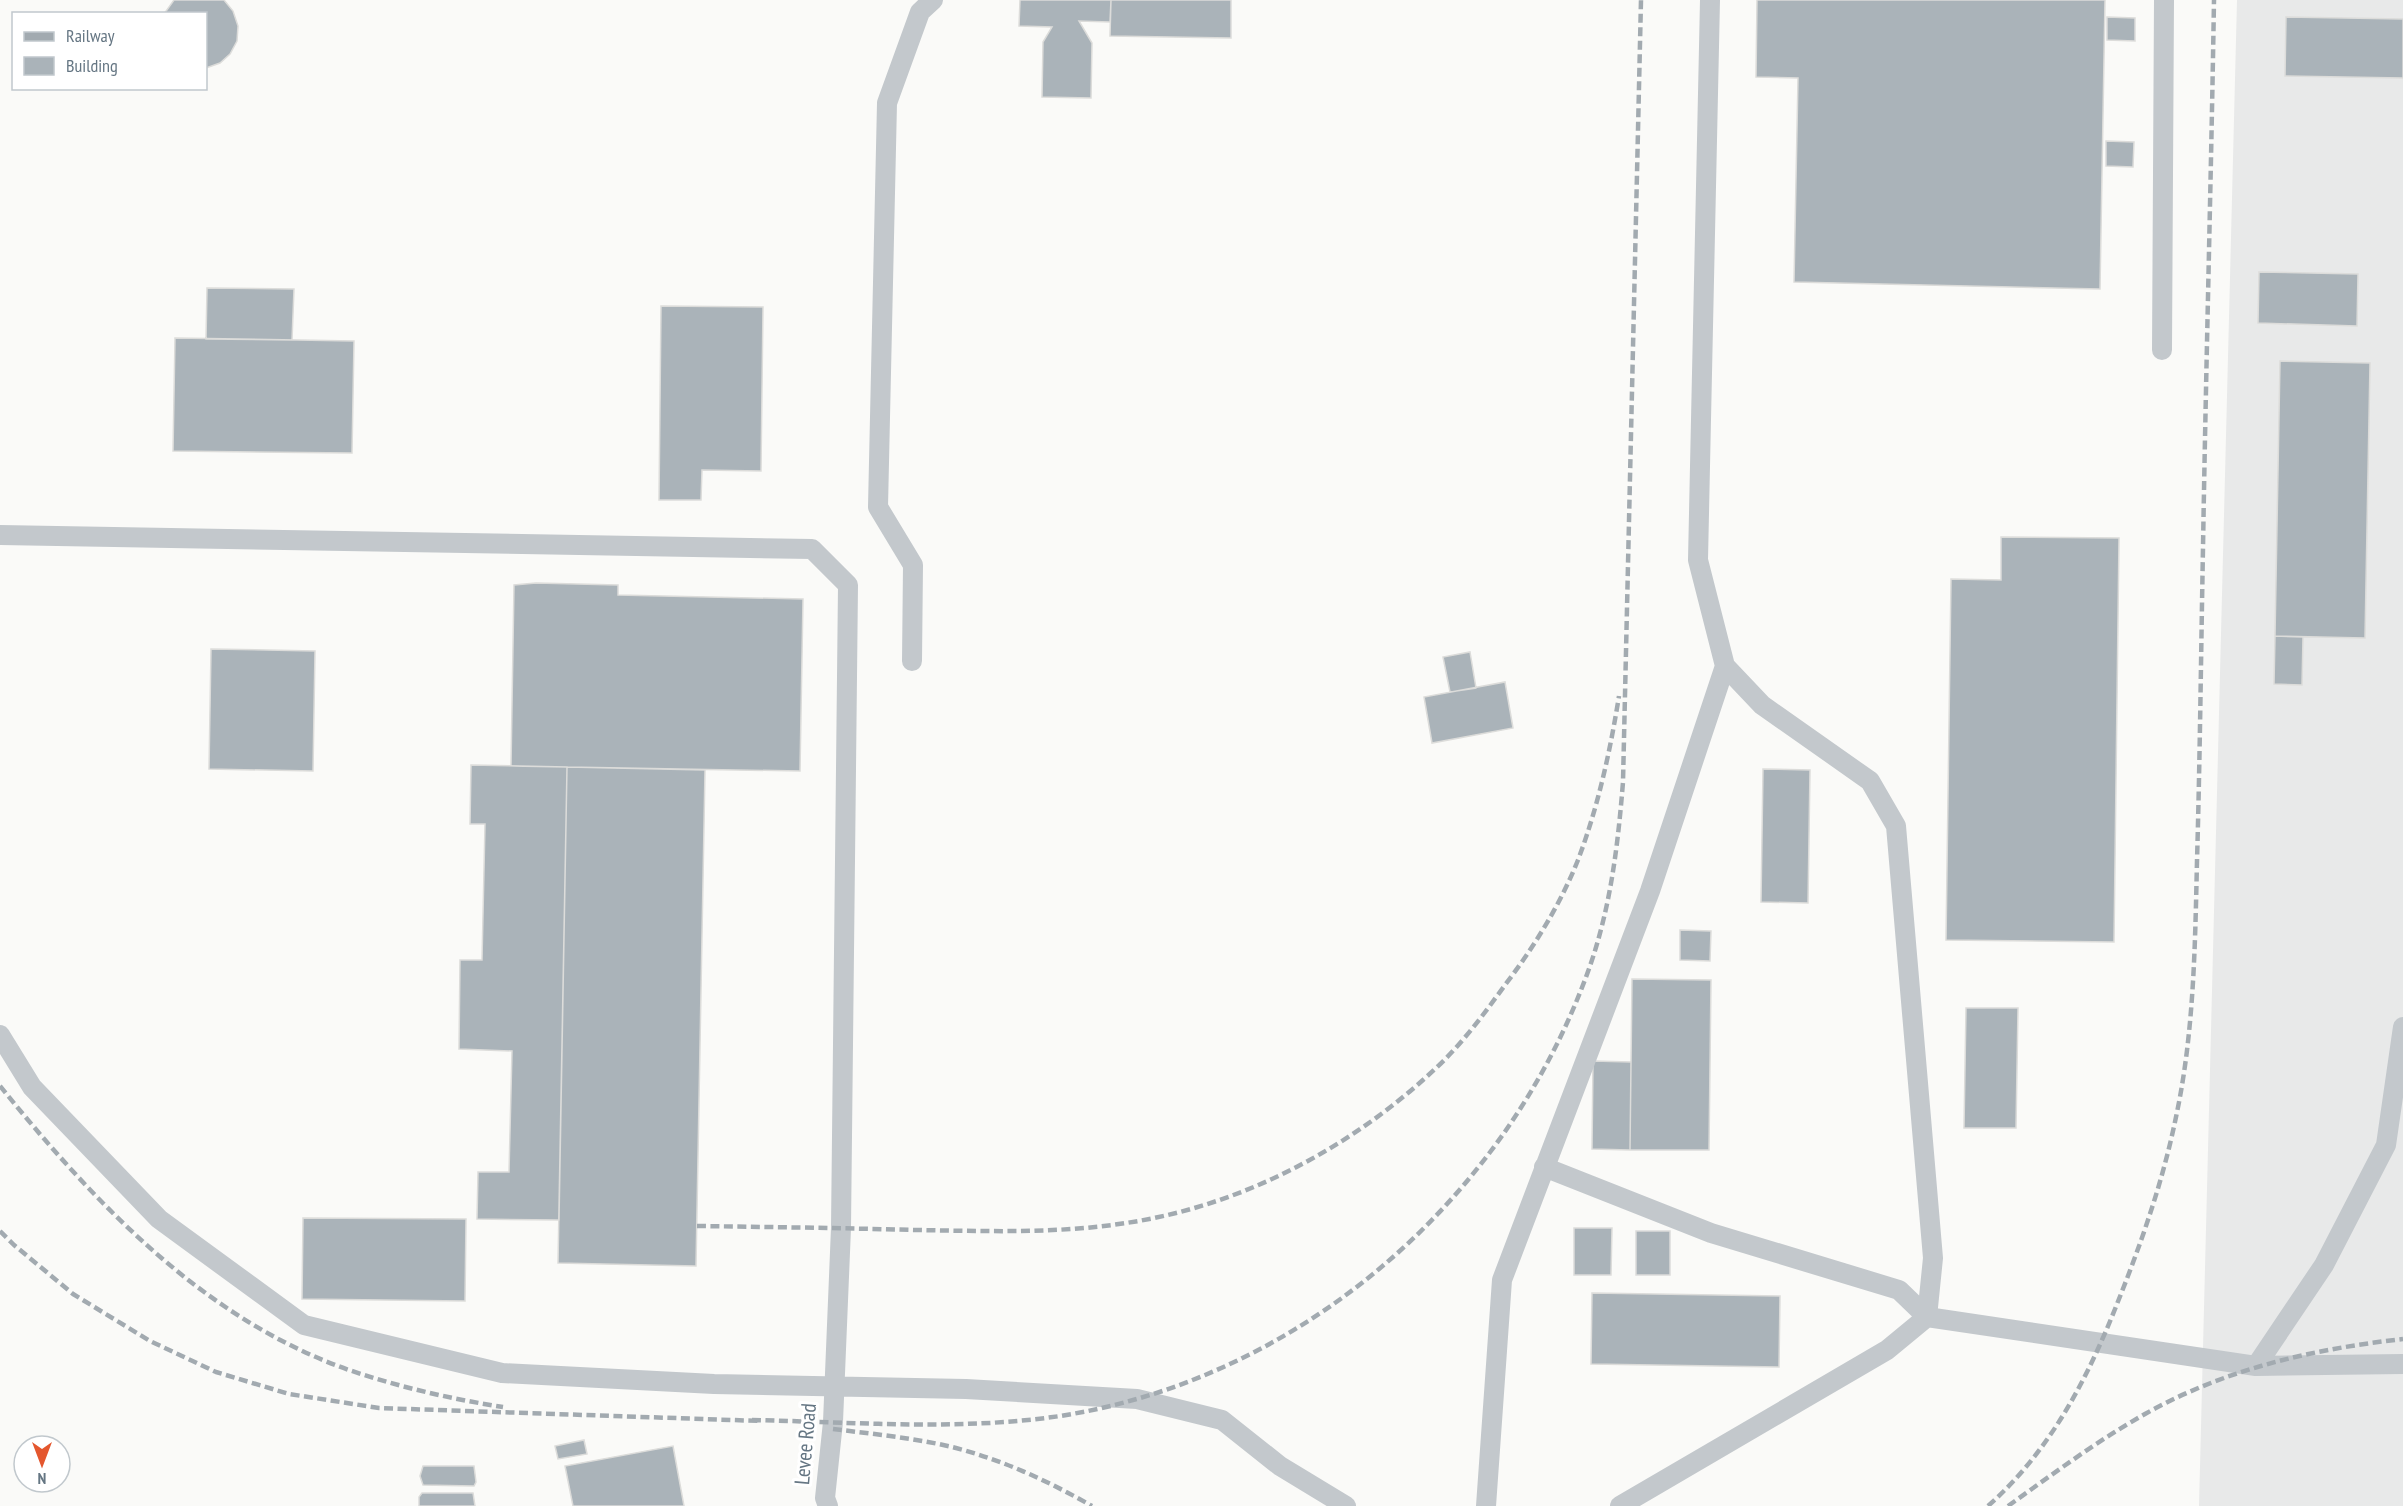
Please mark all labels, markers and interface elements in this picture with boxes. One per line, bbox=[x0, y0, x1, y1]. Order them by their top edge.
legend bbox=[12, 12, 207, 90]
text: Railway bbox=[66, 24, 115, 47]
text: Building bbox=[66, 54, 118, 77]
street label: Levee Road bbox=[788, 1402, 822, 1486]
north arrow bbox=[12, 1434, 72, 1494]
text: N bbox=[38, 1469, 46, 1489]

